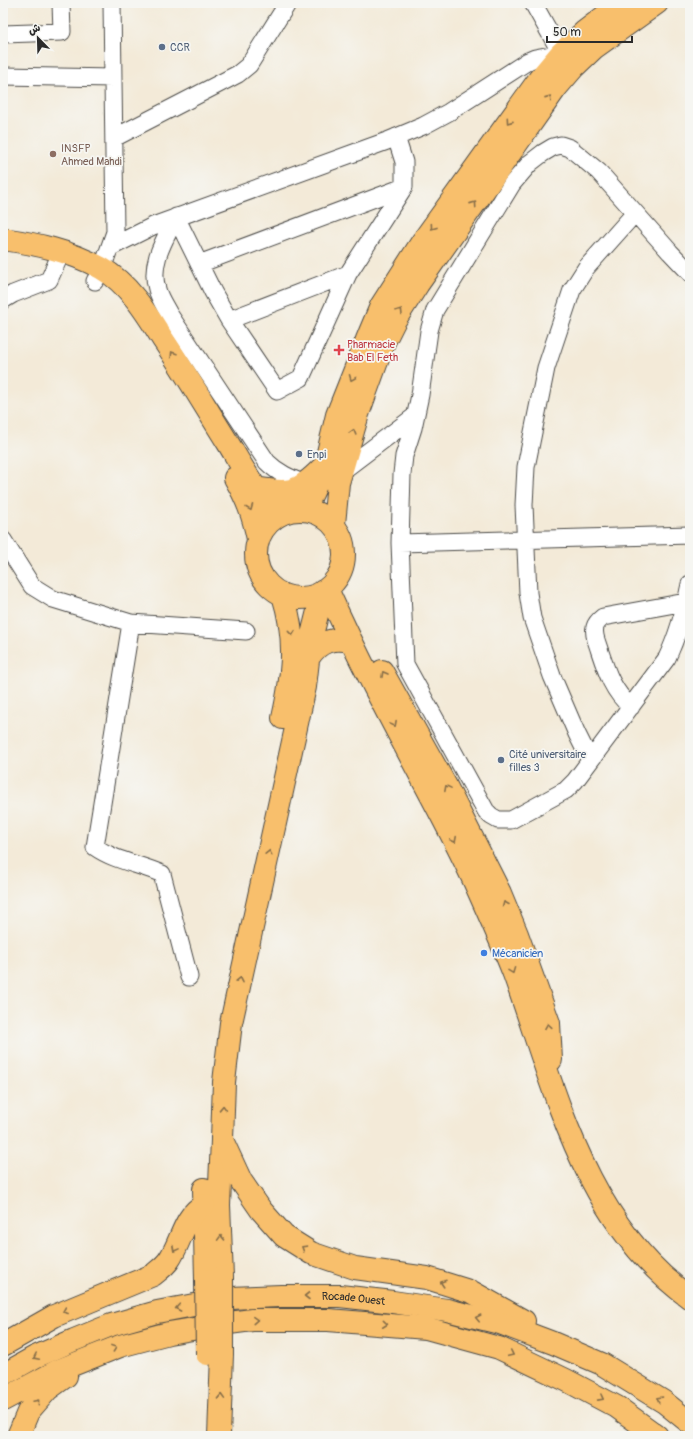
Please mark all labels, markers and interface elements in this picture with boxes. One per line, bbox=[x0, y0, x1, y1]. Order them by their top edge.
north arrow bbox=[18, 18, 58, 58]
scale bar bbox=[547, 18, 632, 44]
text: ش bbox=[26, 21, 42, 38]
text: 50 m bbox=[553, 25, 581, 40]
place label: CCR bbox=[170, 41, 190, 54]
marker: CCR bbox=[157, 42, 167, 52]
one-way arrow bbox=[544, 95, 551, 102]
one-way arrow bbox=[507, 117, 514, 124]
place label: INSFP Ahmed Mahdi bbox=[61, 142, 122, 168]
marker: INSFP Ahmed Mahdi bbox=[48, 149, 58, 159]
one-way arrow bbox=[469, 201, 477, 208]
one-way arrow bbox=[430, 223, 437, 230]
one-way arrow bbox=[396, 308, 403, 315]
place label: Pharmacie Bab El Feth bbox=[347, 338, 398, 364]
marker: Pharmacie Bab El Feth bbox=[334, 345, 344, 355]
one-way arrow bbox=[170, 351, 177, 358]
one-way arrow bbox=[348, 374, 356, 381]
one-way arrow bbox=[348, 428, 357, 435]
place label: Enpi bbox=[307, 448, 326, 461]
marker: Enpi bbox=[294, 449, 304, 459]
one-way arrow bbox=[246, 505, 254, 512]
one-way arrow bbox=[287, 630, 296, 636]
one-way arrow bbox=[381, 671, 389, 678]
one-way arrow bbox=[389, 720, 396, 728]
place label: Cité universitaire filles 3 bbox=[509, 748, 587, 774]
marker: Cité universitaire filles 3 bbox=[496, 755, 506, 765]
one-way arrow bbox=[444, 785, 452, 792]
one-way arrow bbox=[449, 836, 457, 843]
one-way arrow bbox=[264, 850, 272, 856]
one-way arrow bbox=[502, 901, 510, 909]
place label: Mécanicien bbox=[492, 947, 543, 960]
marker: Mécanicien bbox=[479, 948, 489, 958]
one-way arrow bbox=[508, 968, 516, 975]
one-way arrow bbox=[236, 976, 244, 983]
one-way arrow bbox=[545, 1023, 553, 1030]
one-way arrow bbox=[218, 1105, 227, 1111]
one-way arrow bbox=[216, 1235, 225, 1241]
one-way arrow bbox=[173, 1244, 180, 1252]
one-way arrow bbox=[301, 1245, 308, 1253]
one-way arrow bbox=[439, 1279, 446, 1288]
street label: Rocade Ouest bbox=[322, 1290, 386, 1308]
one-way arrow bbox=[304, 1292, 310, 1300]
one-way arrow bbox=[175, 1304, 181, 1312]
one-way arrow bbox=[62, 1307, 69, 1315]
one-way arrow bbox=[474, 1314, 481, 1322]
one-way arrow bbox=[252, 1316, 258, 1325]
one-way arrow bbox=[382, 1319, 388, 1328]
one-way arrow bbox=[111, 1345, 118, 1353]
one-way arrow bbox=[507, 1349, 514, 1357]
one-way arrow bbox=[33, 1352, 41, 1360]
one-way arrow bbox=[216, 1394, 225, 1400]
one-way arrow bbox=[597, 1394, 604, 1401]
one-way arrow bbox=[656, 1396, 663, 1404]
one-way arrow bbox=[32, 1400, 39, 1407]

